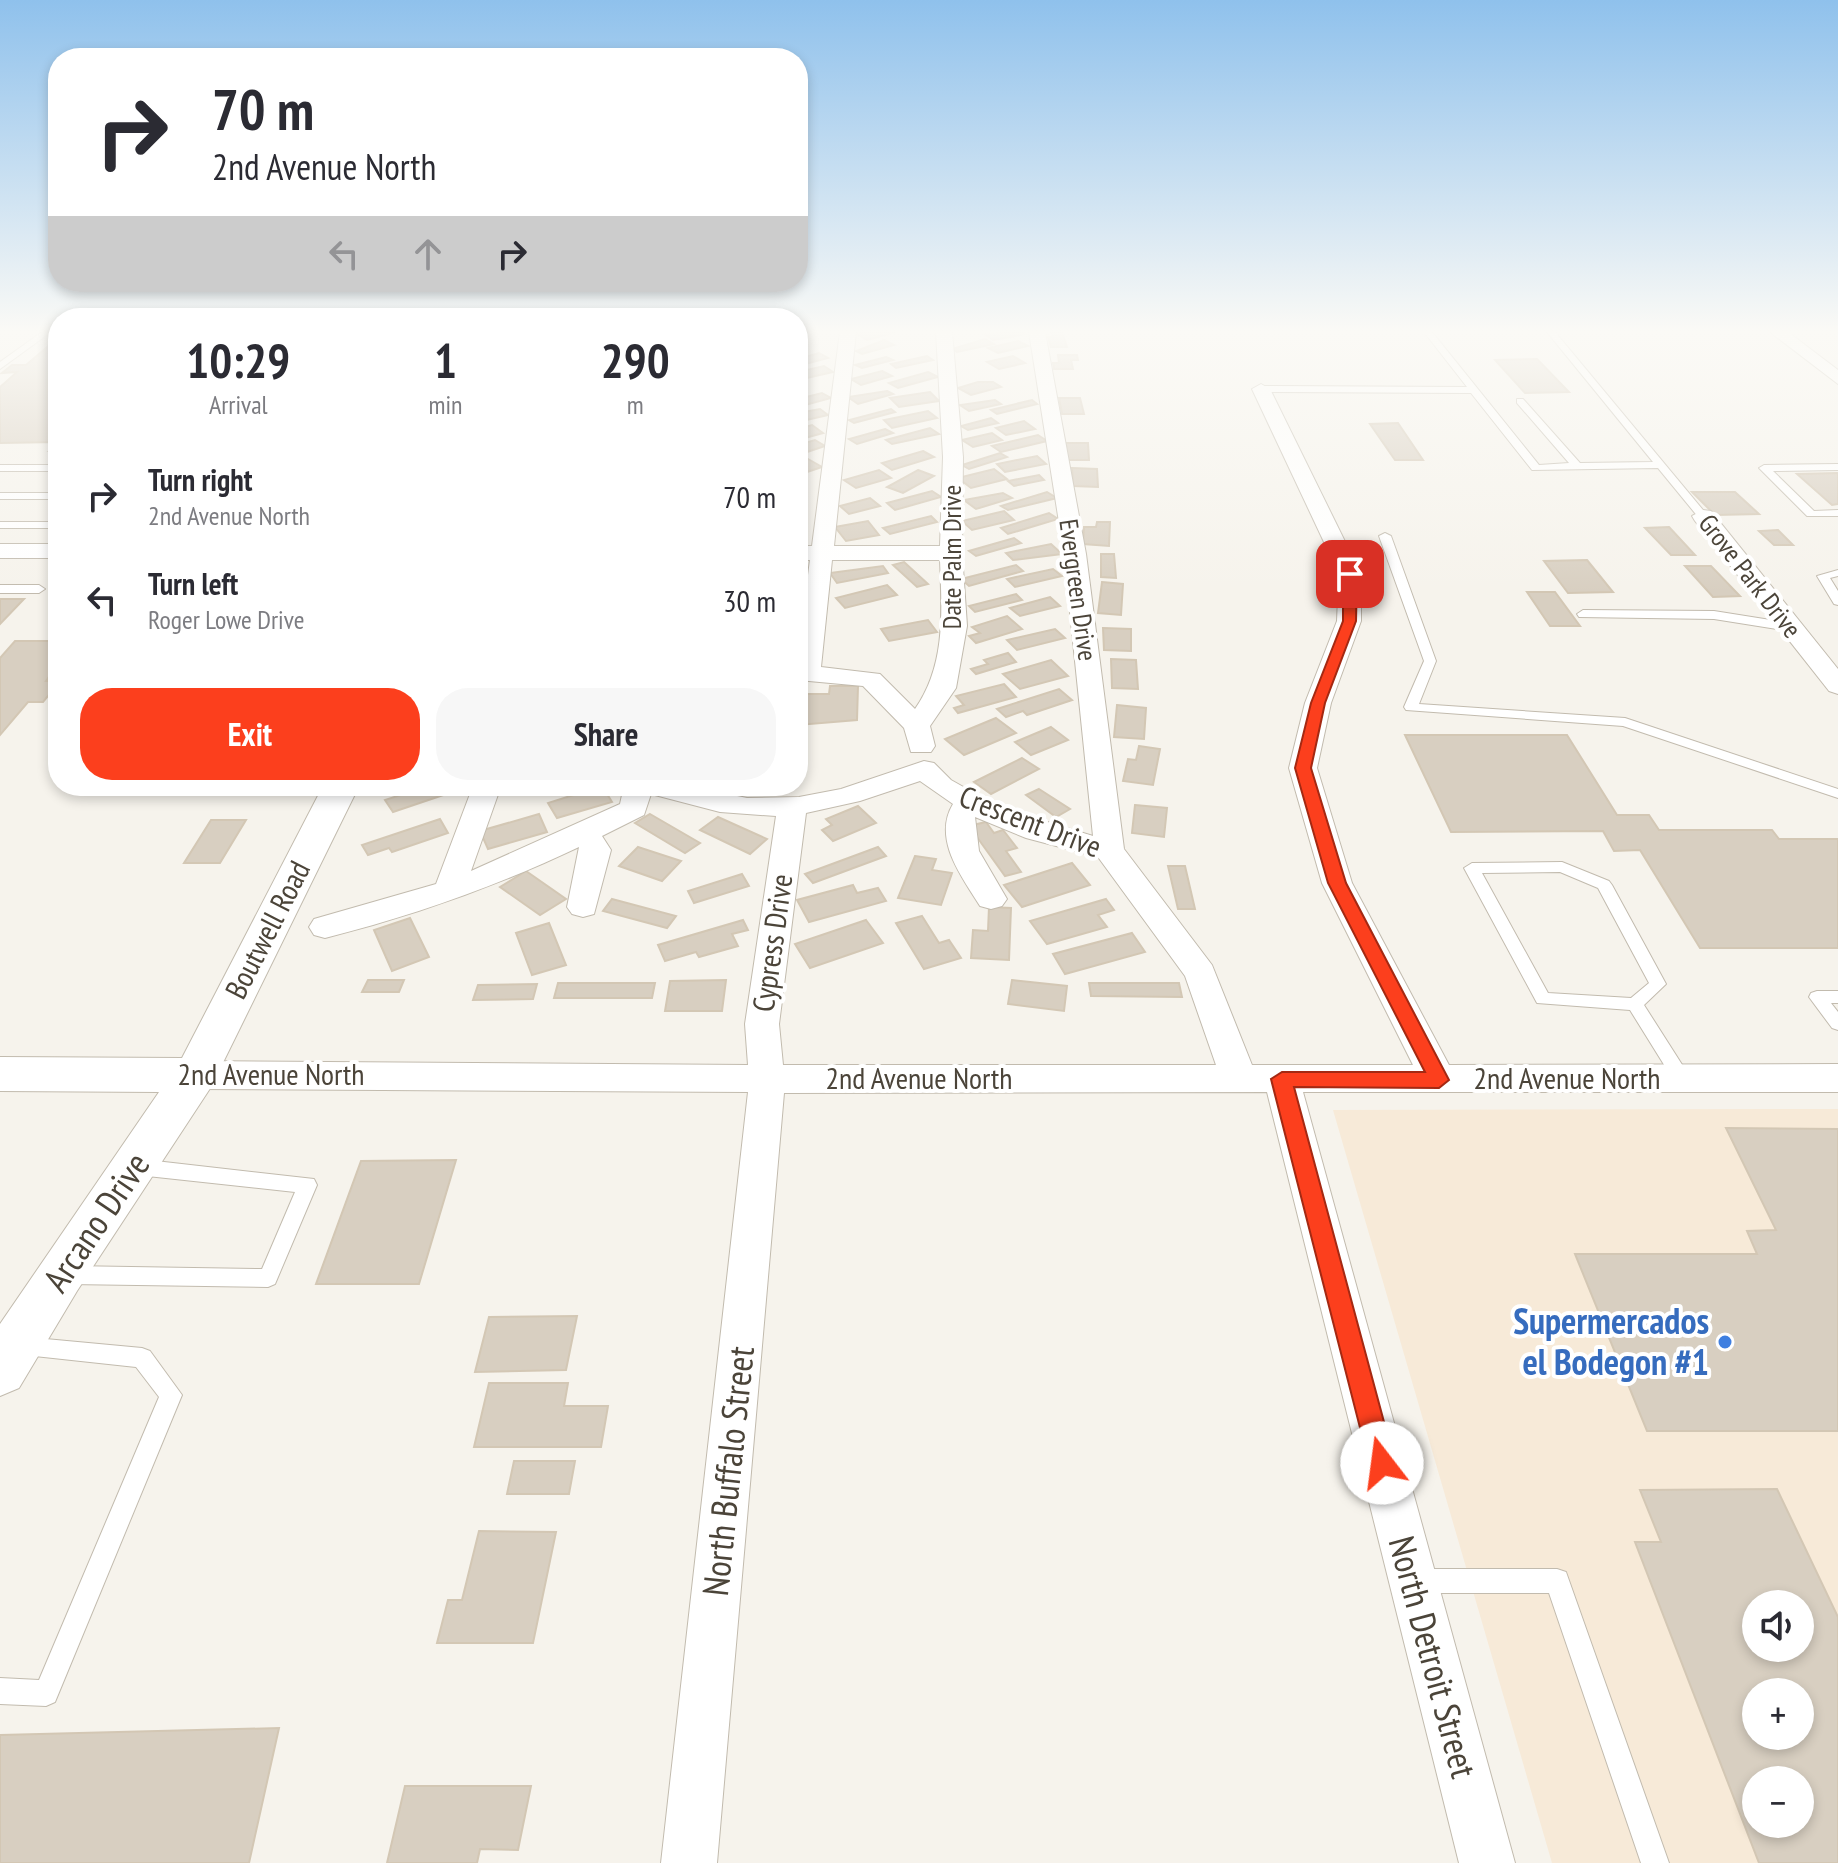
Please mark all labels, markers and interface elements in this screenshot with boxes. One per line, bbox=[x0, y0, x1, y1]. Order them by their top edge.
text: 70 m bbox=[212, 73, 314, 145]
icon: right bbox=[80, 80, 184, 184]
text: 2nd Avenue North bbox=[212, 143, 436, 190]
icon: left bbox=[322, 232, 366, 276]
icon: ahead bbox=[406, 232, 450, 276]
icon: right bbox=[490, 232, 534, 276]
text: 10:29 bbox=[186, 329, 290, 391]
text: 1 bbox=[434, 329, 457, 391]
text: 290 bbox=[601, 329, 670, 391]
text: Arrival bbox=[209, 388, 268, 421]
text: min bbox=[428, 388, 462, 421]
text: m bbox=[627, 388, 644, 421]
text: Turn right bbox=[148, 460, 252, 499]
icon: right bbox=[80, 474, 124, 518]
text: 70 m bbox=[723, 477, 776, 516]
street label: Date Palm Drive bbox=[935, 485, 968, 629]
text: 2nd Avenue North bbox=[148, 499, 310, 532]
street label: Grove Park Drive bbox=[1692, 507, 1809, 644]
street label: Evergreen Drive bbox=[1052, 517, 1105, 663]
pin bbox=[1316, 540, 1384, 608]
icon: arrive bbox=[1328, 552, 1372, 596]
text: Turn left bbox=[148, 564, 238, 603]
icon: left bbox=[80, 578, 124, 622]
text: 30 m bbox=[723, 581, 776, 620]
text: Roger Lowe Drive bbox=[148, 603, 305, 636]
button: Exit bbox=[80, 688, 420, 780]
button: Share bbox=[436, 688, 776, 780]
street label: Crescent Drive bbox=[954, 776, 1107, 865]
street label: Boutwell Road bbox=[215, 854, 318, 1005]
street label: Cypress Drive bbox=[743, 871, 800, 1014]
street label: 2nd Avenue North bbox=[178, 1054, 364, 1093]
street label: 2nd Avenue North bbox=[826, 1058, 1012, 1097]
street label: 2nd Avenue North bbox=[1474, 1058, 1660, 1097]
street label: Arcano Drive bbox=[32, 1143, 159, 1301]
place label: Supermercados el Bodegon #1 bbox=[1513, 1297, 1709, 1385]
marker: Supermercados el Bodegon #1 bbox=[1716, 1333, 1734, 1351]
street label: North Buffalo Street bbox=[691, 1344, 764, 1598]
position arrow bbox=[1340, 1421, 1424, 1505]
street label: North Detroit Street bbox=[1379, 1531, 1488, 1783]
map controls bbox=[1742, 1590, 1814, 1838]
button: sound bbox=[1742, 1590, 1814, 1662]
button: + bbox=[1742, 1678, 1814, 1750]
button: − bbox=[1742, 1766, 1814, 1838]

